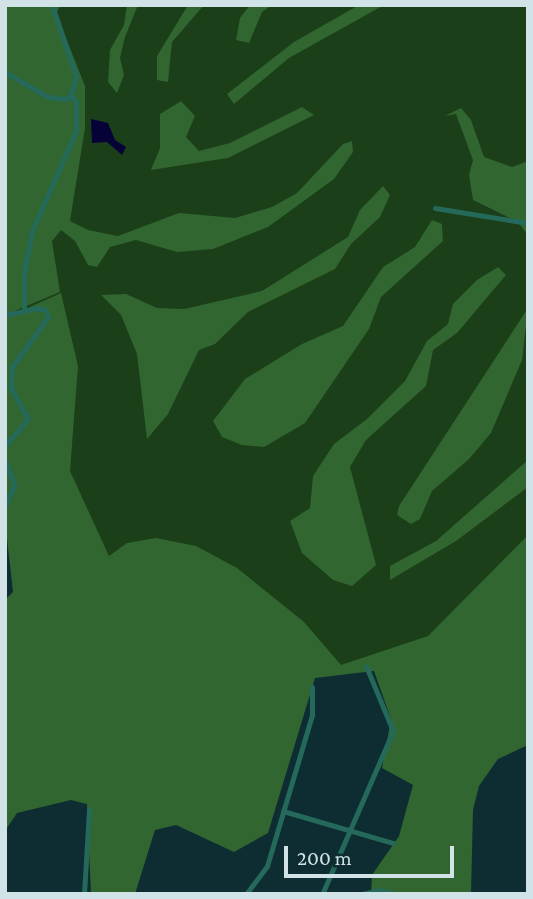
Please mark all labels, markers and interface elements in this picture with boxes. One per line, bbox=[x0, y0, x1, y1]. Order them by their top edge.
scale bar bbox=[288, 832, 458, 876]
text: 200 m bbox=[297, 846, 352, 870]

